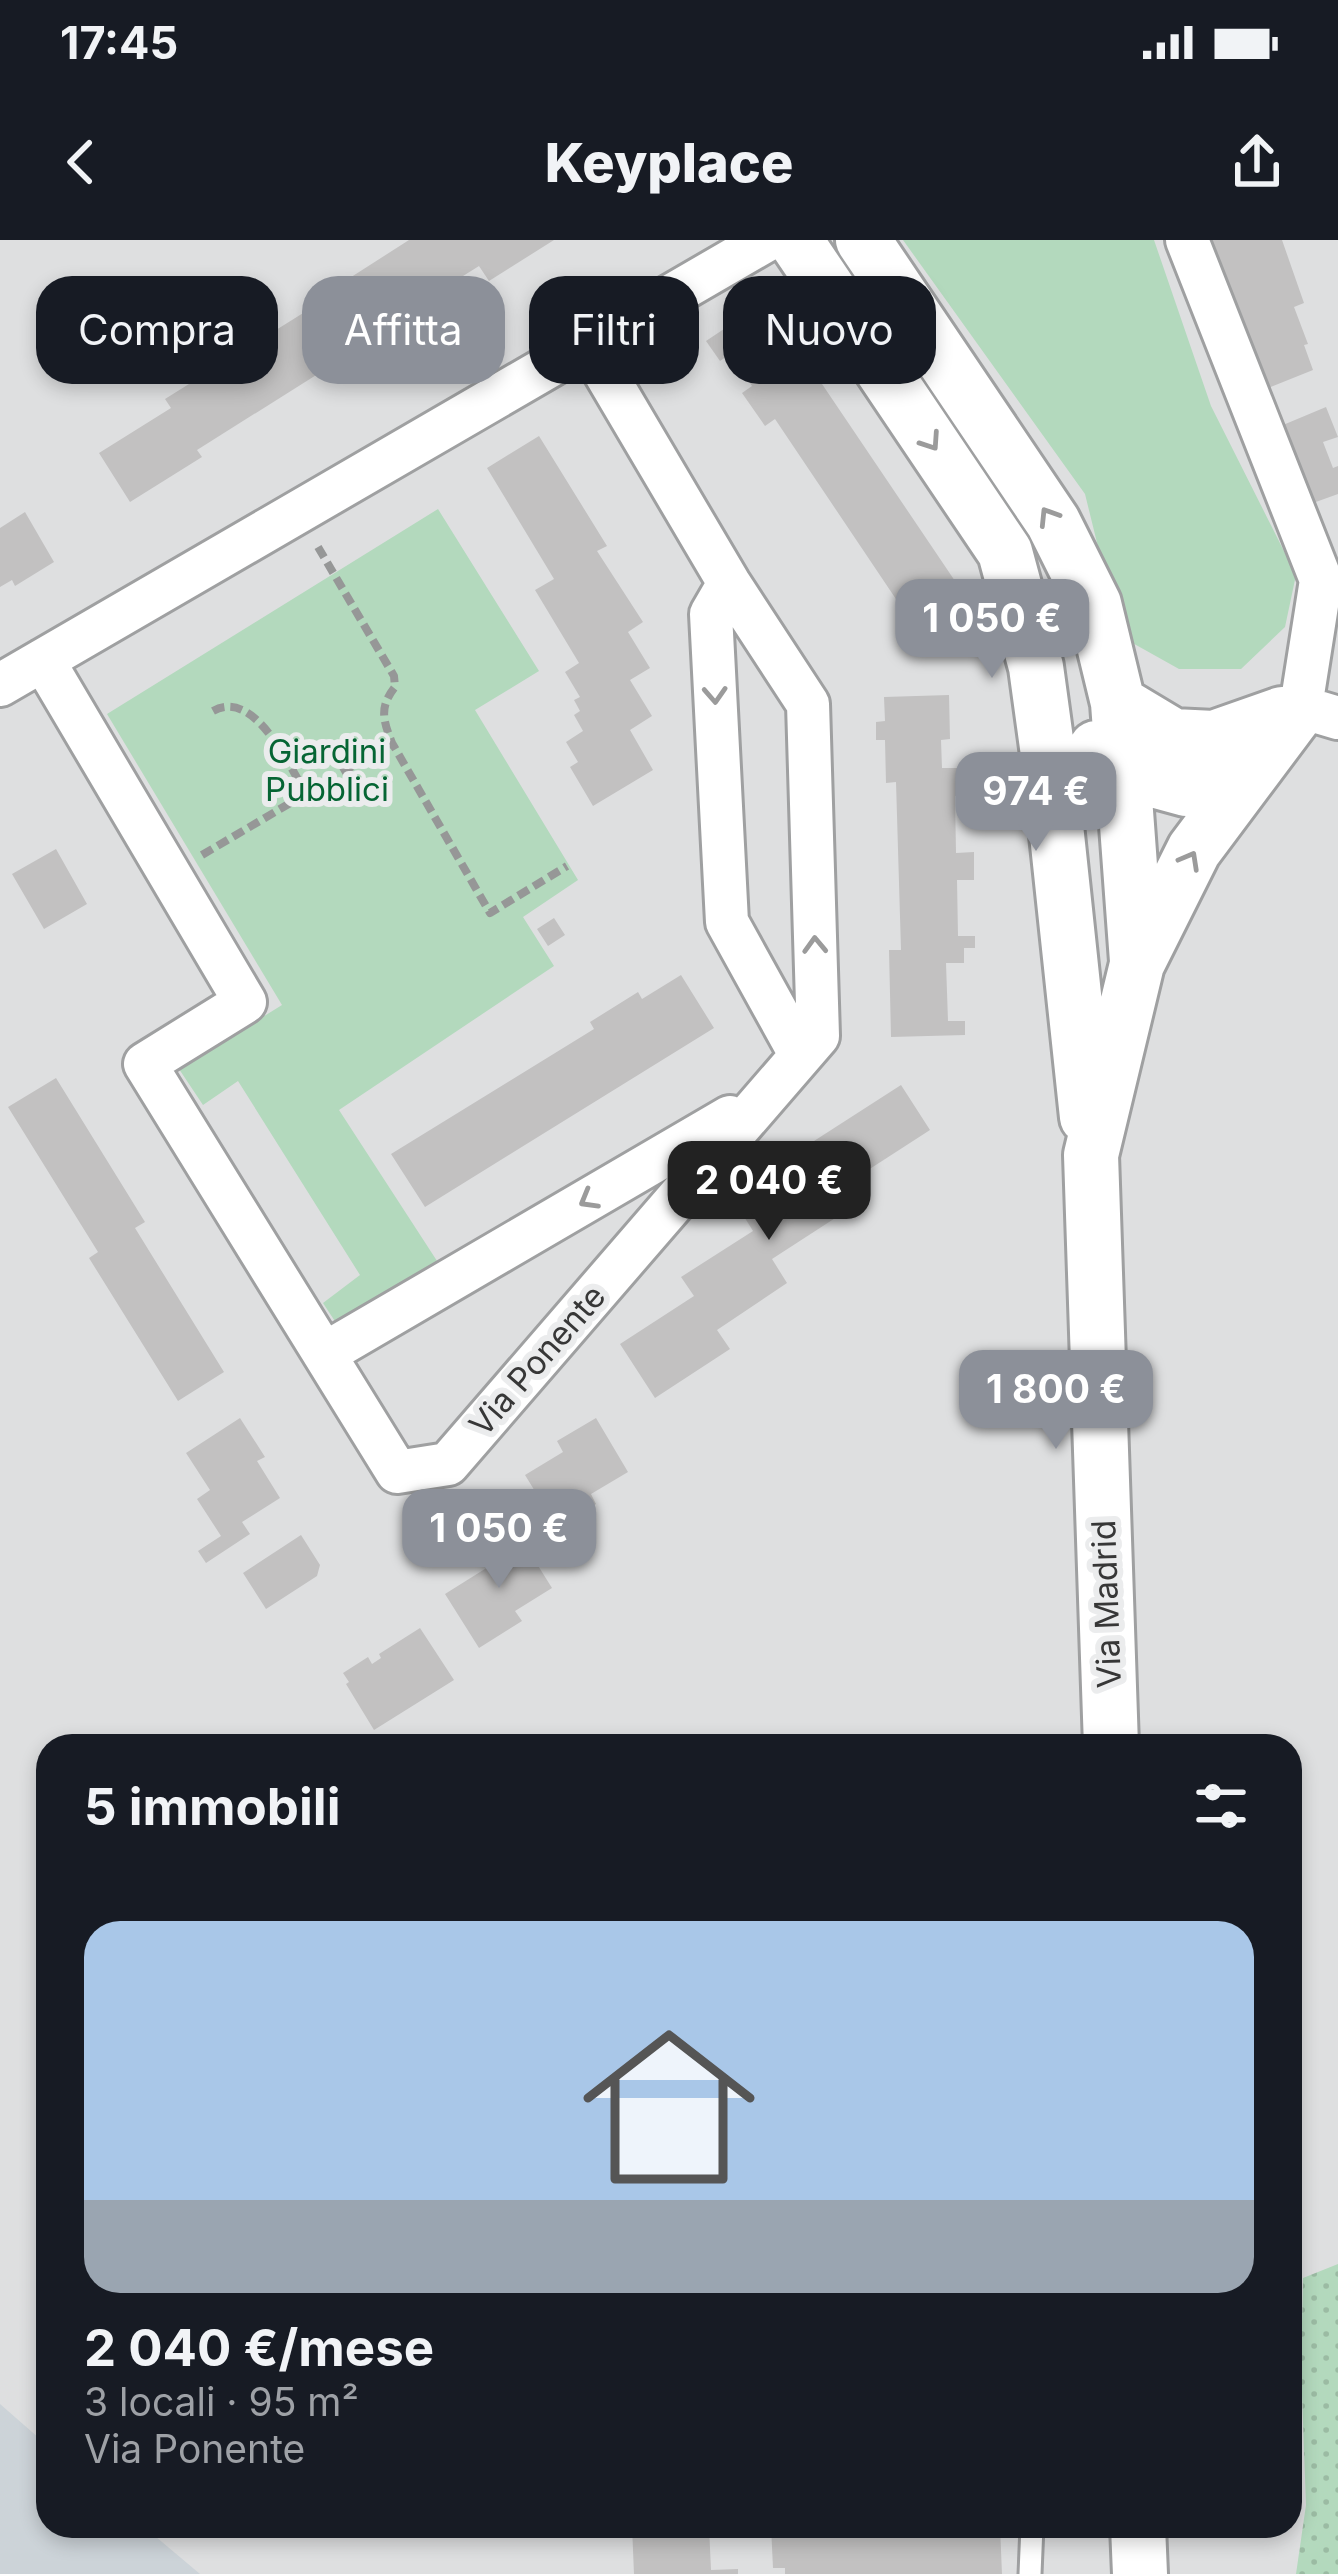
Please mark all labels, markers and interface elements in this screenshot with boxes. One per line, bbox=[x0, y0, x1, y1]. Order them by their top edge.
text: 17:45 bbox=[60, 15, 178, 70]
icon: back bbox=[48, 129, 114, 195]
icon: share bbox=[1224, 129, 1290, 195]
text: Keyplace bbox=[545, 130, 793, 195]
chip: Compra bbox=[36, 276, 278, 384]
chip: Affitta bbox=[302, 276, 505, 384]
chip: Filtri bbox=[529, 276, 699, 384]
chip: Nuovo bbox=[723, 276, 936, 384]
one-way arrow bbox=[917, 428, 939, 450]
one-way arrow bbox=[1040, 507, 1062, 529]
pin: 1 050 € bbox=[881, 579, 1103, 681]
text: 1 050 € bbox=[922, 594, 1062, 641]
one-way arrow bbox=[702, 686, 728, 705]
park label: Giardini Pubblici bbox=[265, 731, 389, 809]
pin: 974 € bbox=[952, 752, 1120, 854]
text: 974 € bbox=[982, 767, 1090, 814]
one-way arrow bbox=[1176, 851, 1199, 872]
one-way arrow bbox=[803, 935, 829, 954]
pin: 2 040 € bbox=[658, 1141, 880, 1243]
text: 2 040 € bbox=[695, 1156, 843, 1203]
one-way arrow bbox=[579, 1185, 601, 1208]
street label: Via Ponente bbox=[460, 1276, 614, 1444]
pin: 1 800 € bbox=[945, 1350, 1167, 1452]
text: 1 800 € bbox=[986, 1365, 1126, 1412]
pin: 1 050 € bbox=[388, 1489, 610, 1591]
text: 1 050 € bbox=[429, 1504, 569, 1551]
street label: Via Madrid bbox=[1083, 1519, 1129, 1689]
icon: filters bbox=[1188, 1773, 1254, 1839]
text: 5 immobili bbox=[84, 1776, 340, 1837]
icon: home bbox=[561, 1999, 777, 2215]
text: 2 040 €/mese bbox=[84, 2317, 434, 2378]
text: 3 locali · 95 m² bbox=[84, 2378, 359, 2425]
text: Via Ponente bbox=[84, 2425, 305, 2472]

